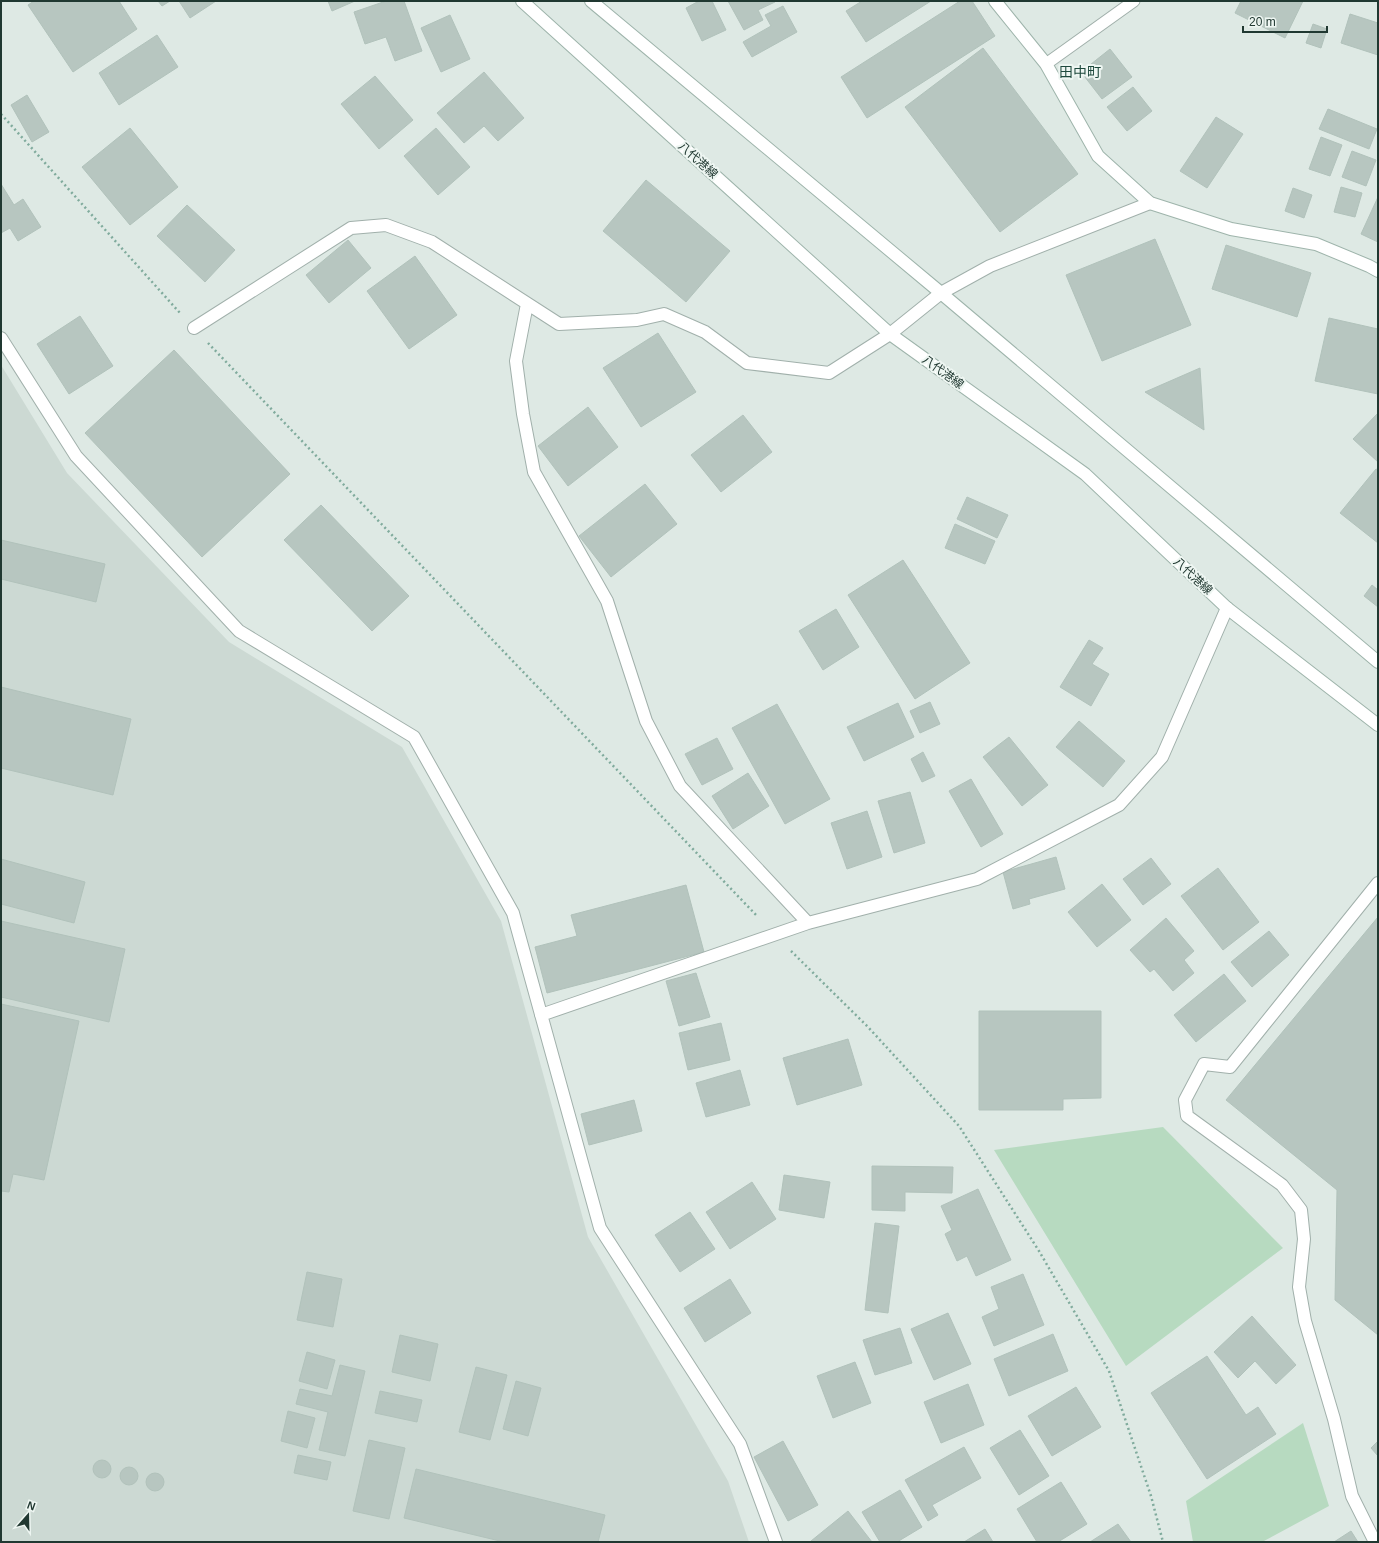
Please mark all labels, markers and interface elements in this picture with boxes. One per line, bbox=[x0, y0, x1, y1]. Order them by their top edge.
scale bar bbox=[1243, 8, 1327, 34]
text: 20 m bbox=[1249, 15, 1276, 29]
district label: 田中町 bbox=[1059, 64, 1101, 80]
street label: 八代港線 bbox=[675, 139, 721, 181]
street label: 八代港線 bbox=[919, 352, 967, 392]
street label: 八代港線 bbox=[1171, 555, 1215, 597]
north arrow bbox=[8, 1495, 48, 1535]
text: N bbox=[26, 1499, 37, 1513]

